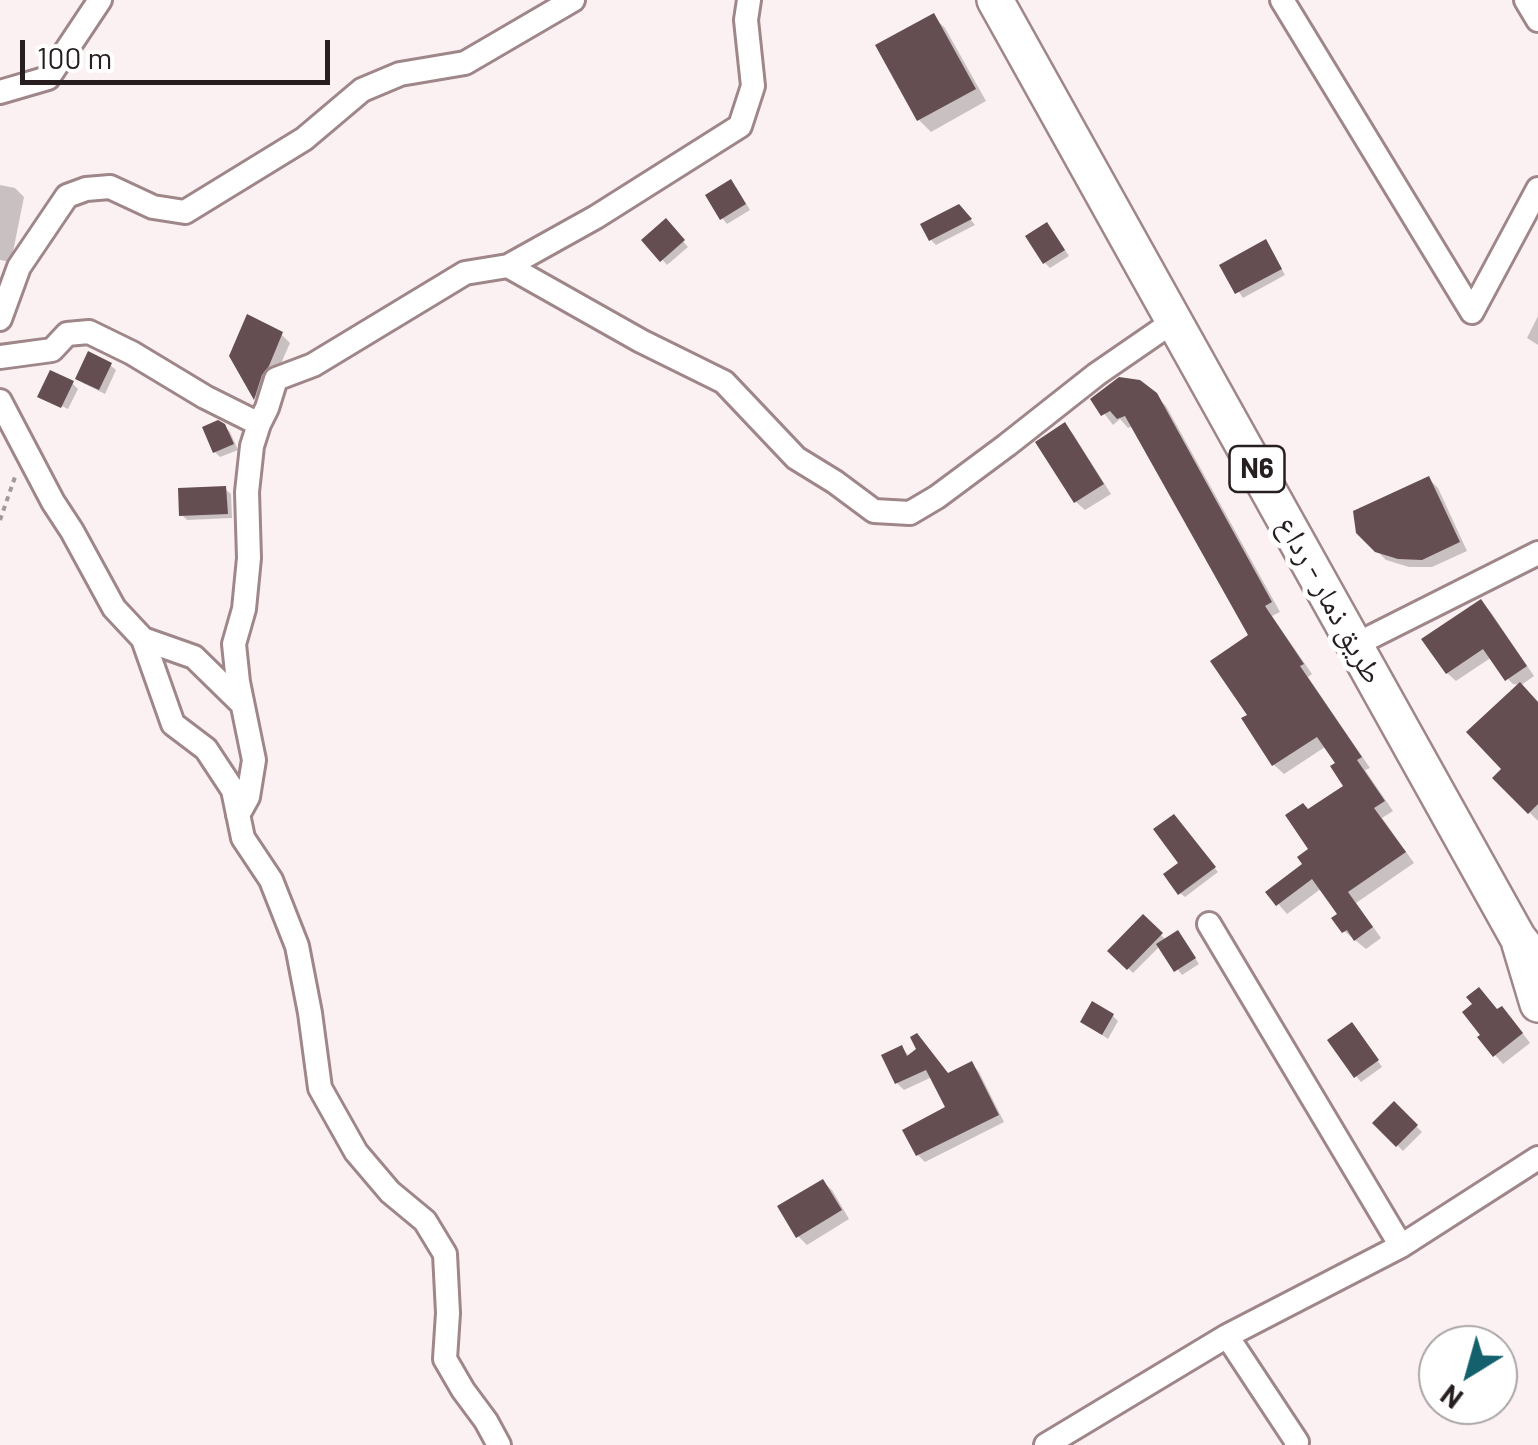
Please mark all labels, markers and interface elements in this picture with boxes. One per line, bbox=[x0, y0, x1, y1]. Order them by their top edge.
scale bar bbox=[25, 20, 335, 82]
text: 100 m bbox=[37, 39, 112, 75]
road number: N6 bbox=[1230, 446, 1284, 492]
street label: طريق ذمار - رداع bbox=[1269, 510, 1391, 690]
north arrow bbox=[1418, 1325, 1518, 1425]
text: N bbox=[1433, 1378, 1469, 1417]

